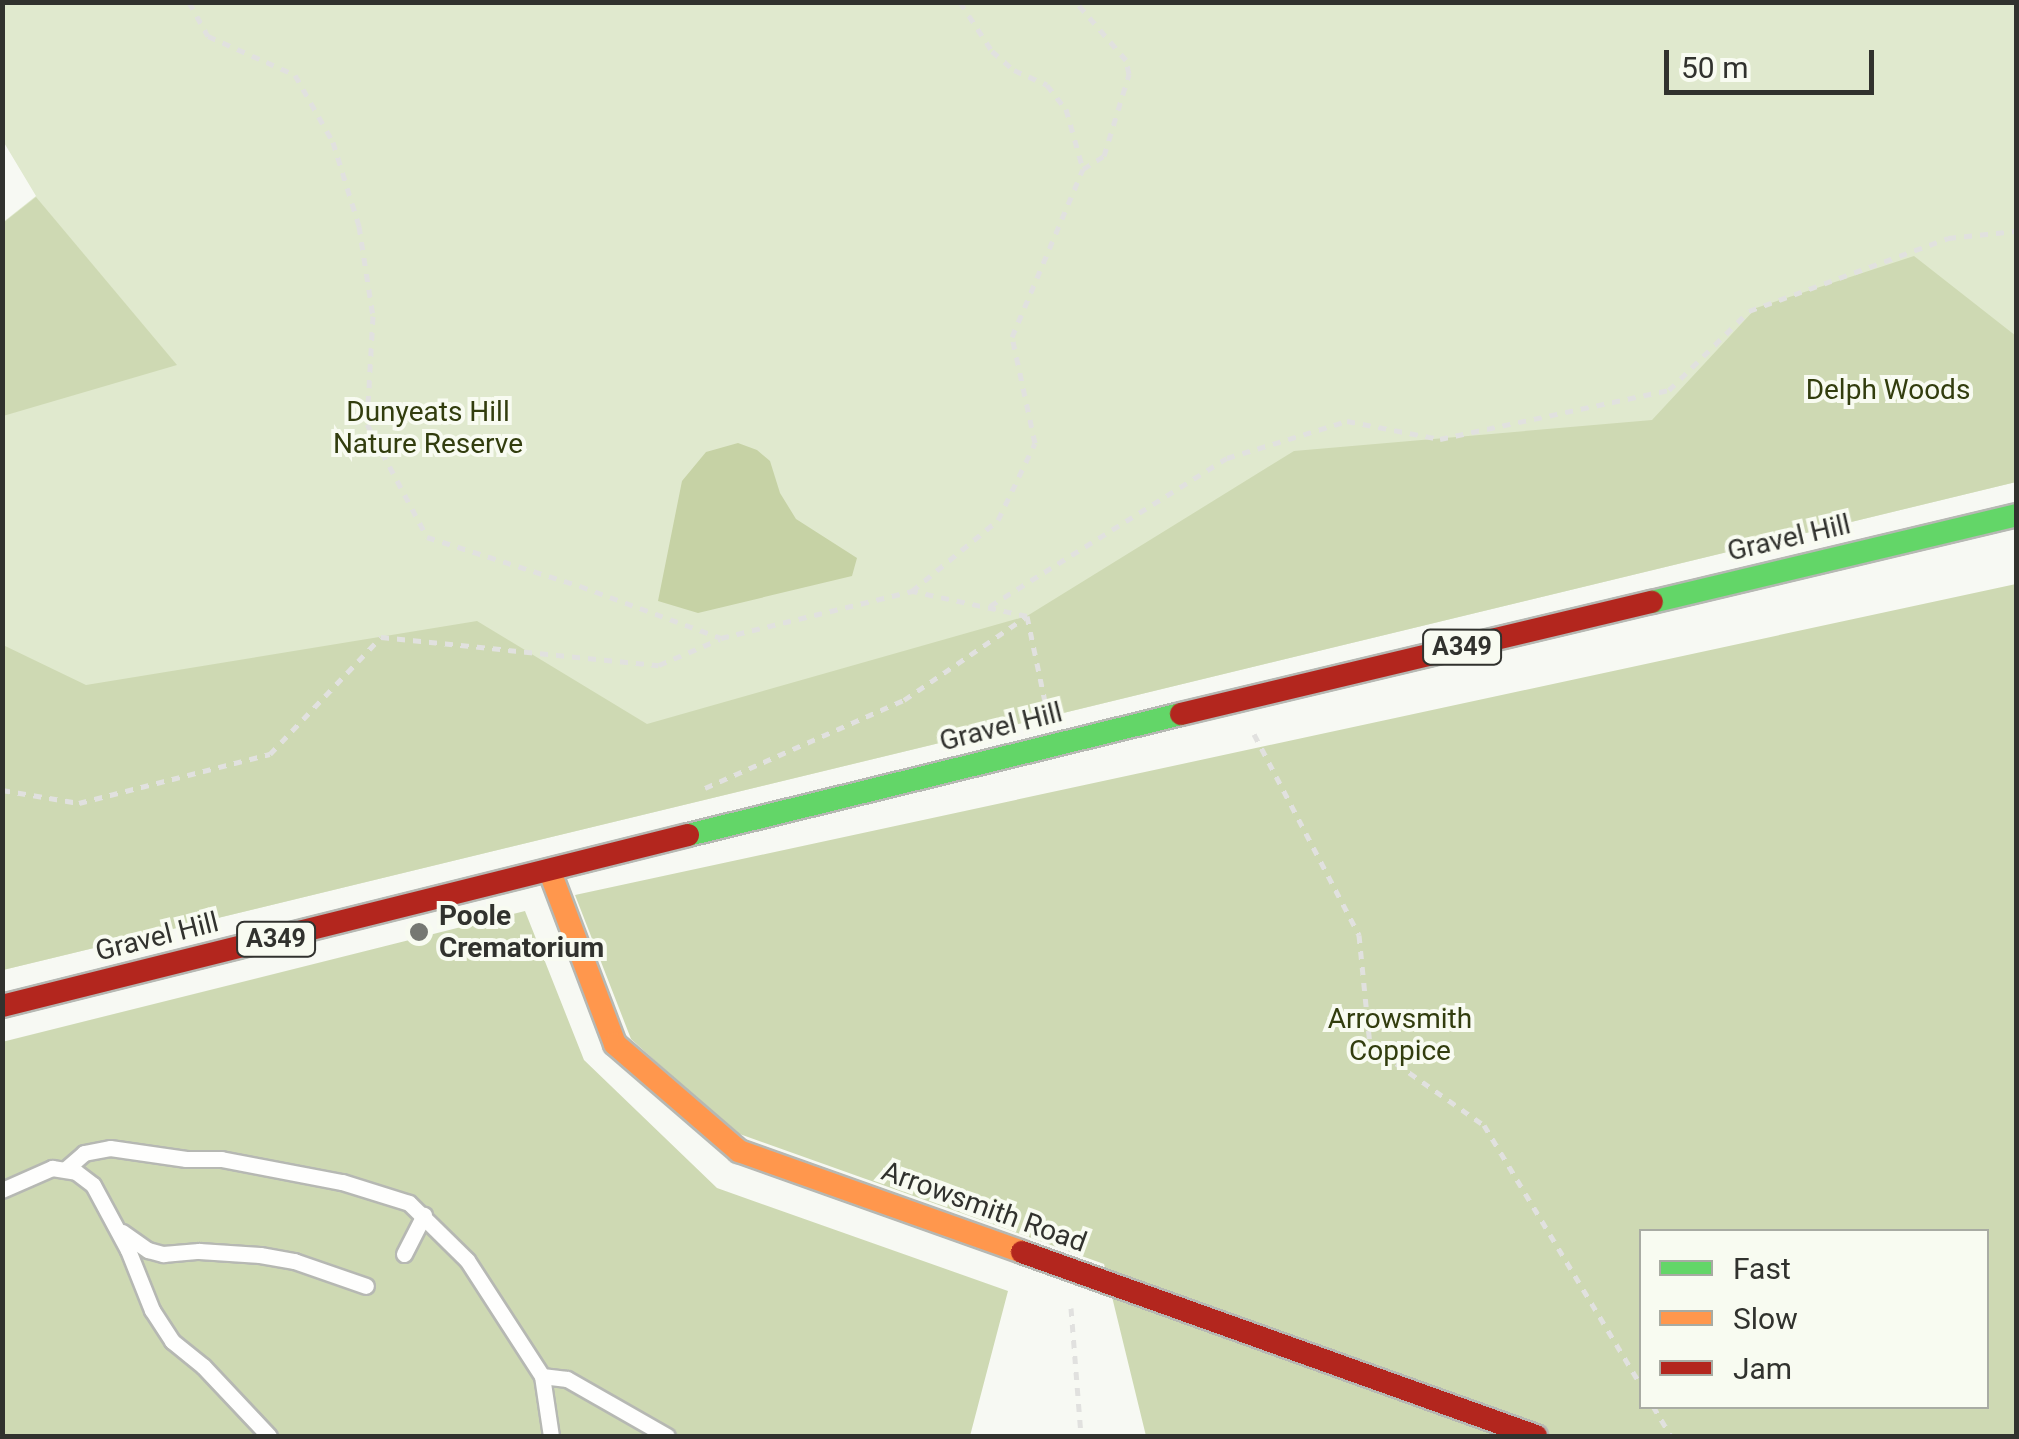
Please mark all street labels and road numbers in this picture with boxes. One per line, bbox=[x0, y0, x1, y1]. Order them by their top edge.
street label: Gravel Hill bbox=[1724, 508, 1854, 568]
road number: A349 bbox=[1422, 627, 1502, 667]
street label: Gravel Hill bbox=[936, 696, 1066, 758]
street label: Gravel Hill bbox=[92, 906, 222, 968]
road number: A349 bbox=[236, 919, 316, 959]
street label: Arrowsmith Road bbox=[877, 1154, 1091, 1260]

